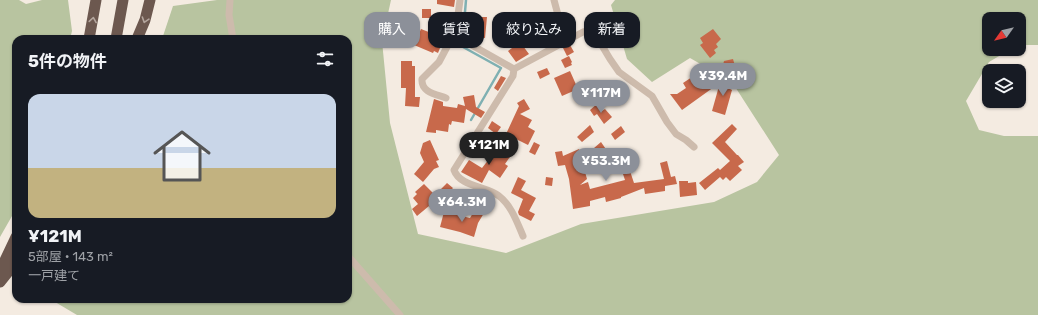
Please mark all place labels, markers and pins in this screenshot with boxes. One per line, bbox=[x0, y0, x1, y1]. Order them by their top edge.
pin: ¥39.4M bbox=[690, 63, 756, 97]
pin: ¥117M bbox=[573, 80, 629, 114]
pin: ¥121M bbox=[461, 132, 517, 166]
pin: ¥53.3M bbox=[573, 148, 639, 182]
pin: ¥64.3M bbox=[429, 189, 495, 223]

